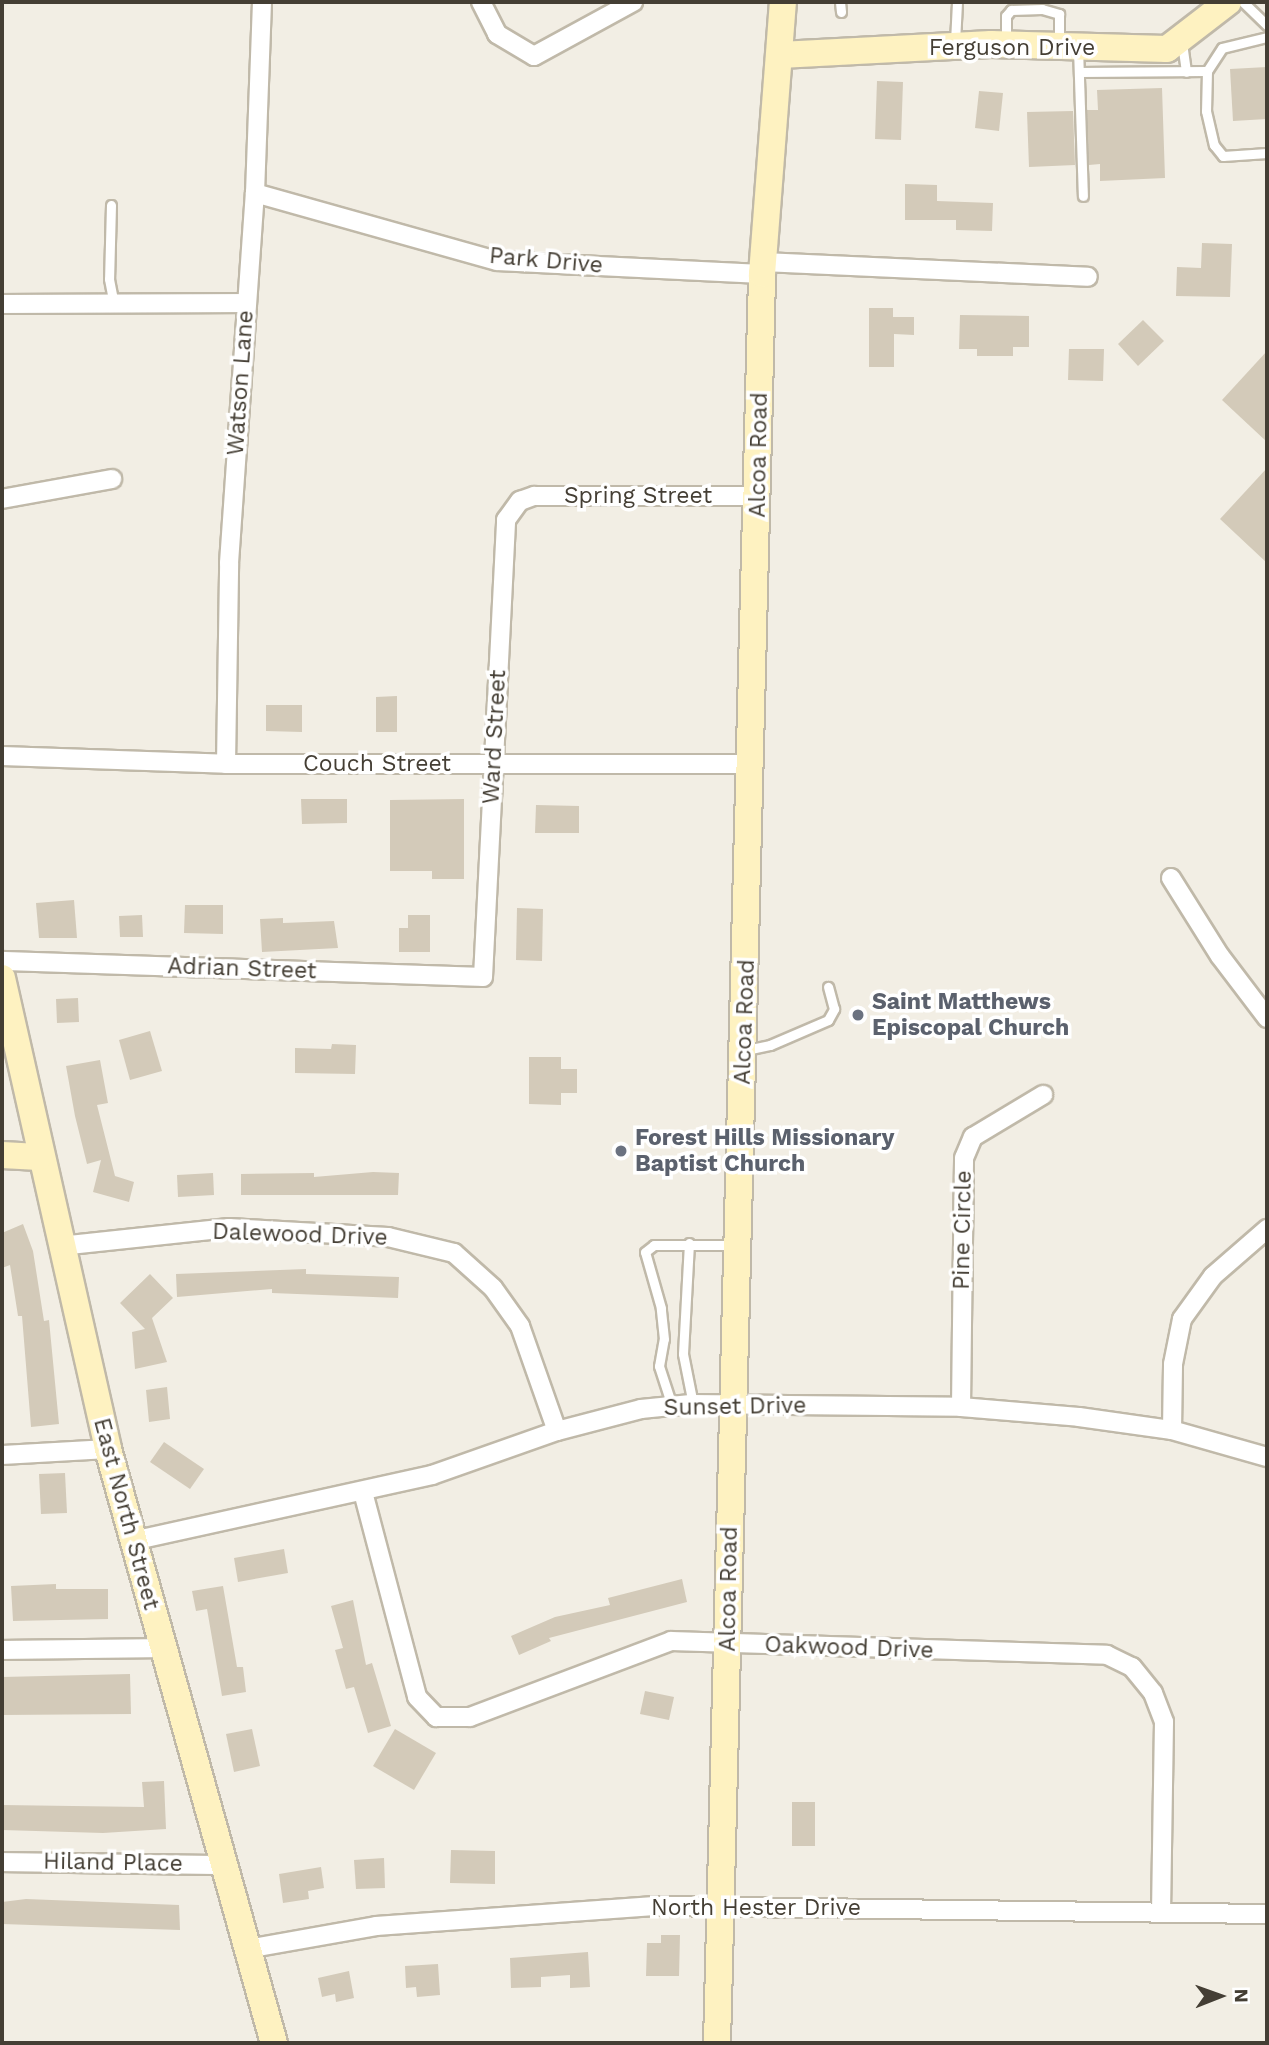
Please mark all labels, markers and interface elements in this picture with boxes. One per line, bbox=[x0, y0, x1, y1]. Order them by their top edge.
street label: Ferguson Drive bbox=[929, 34, 1095, 62]
street label: Park Drive bbox=[488, 242, 604, 280]
street label: Watson Lane bbox=[222, 309, 260, 457]
street label: Alcoa Road bbox=[744, 392, 774, 518]
street label: Spring Street bbox=[564, 482, 712, 510]
street label: Ward Street bbox=[478, 669, 512, 805]
street label: Couch Street bbox=[303, 750, 451, 778]
street label: Adrian Street bbox=[167, 953, 317, 985]
street label: Alcoa Road bbox=[729, 959, 761, 1085]
place label: Saint Matthews Episcopal Church bbox=[872, 988, 1070, 1042]
marker: Saint Matthews Episcopal Church bbox=[850, 1007, 866, 1023]
place label: Forest Hills Missionary Baptist Church bbox=[635, 1124, 894, 1178]
marker: Forest Hills Missionary Baptist Church bbox=[613, 1143, 629, 1159]
street label: Pine Circle bbox=[948, 1170, 978, 1290]
street label: Dalewood Drive bbox=[212, 1218, 388, 1252]
street label: Sunset Drive bbox=[663, 1392, 807, 1422]
street label: East North Street bbox=[87, 1415, 165, 1613]
street label: Alcoa Road bbox=[714, 1526, 744, 1652]
street label: Oakwood Drive bbox=[764, 1631, 934, 1665]
street label: Hiland Place bbox=[43, 1848, 183, 1878]
street label: North Hester Drive bbox=[651, 1894, 861, 1922]
north arrow bbox=[1185, 1961, 1255, 2031]
text: N bbox=[1230, 1988, 1253, 2003]

